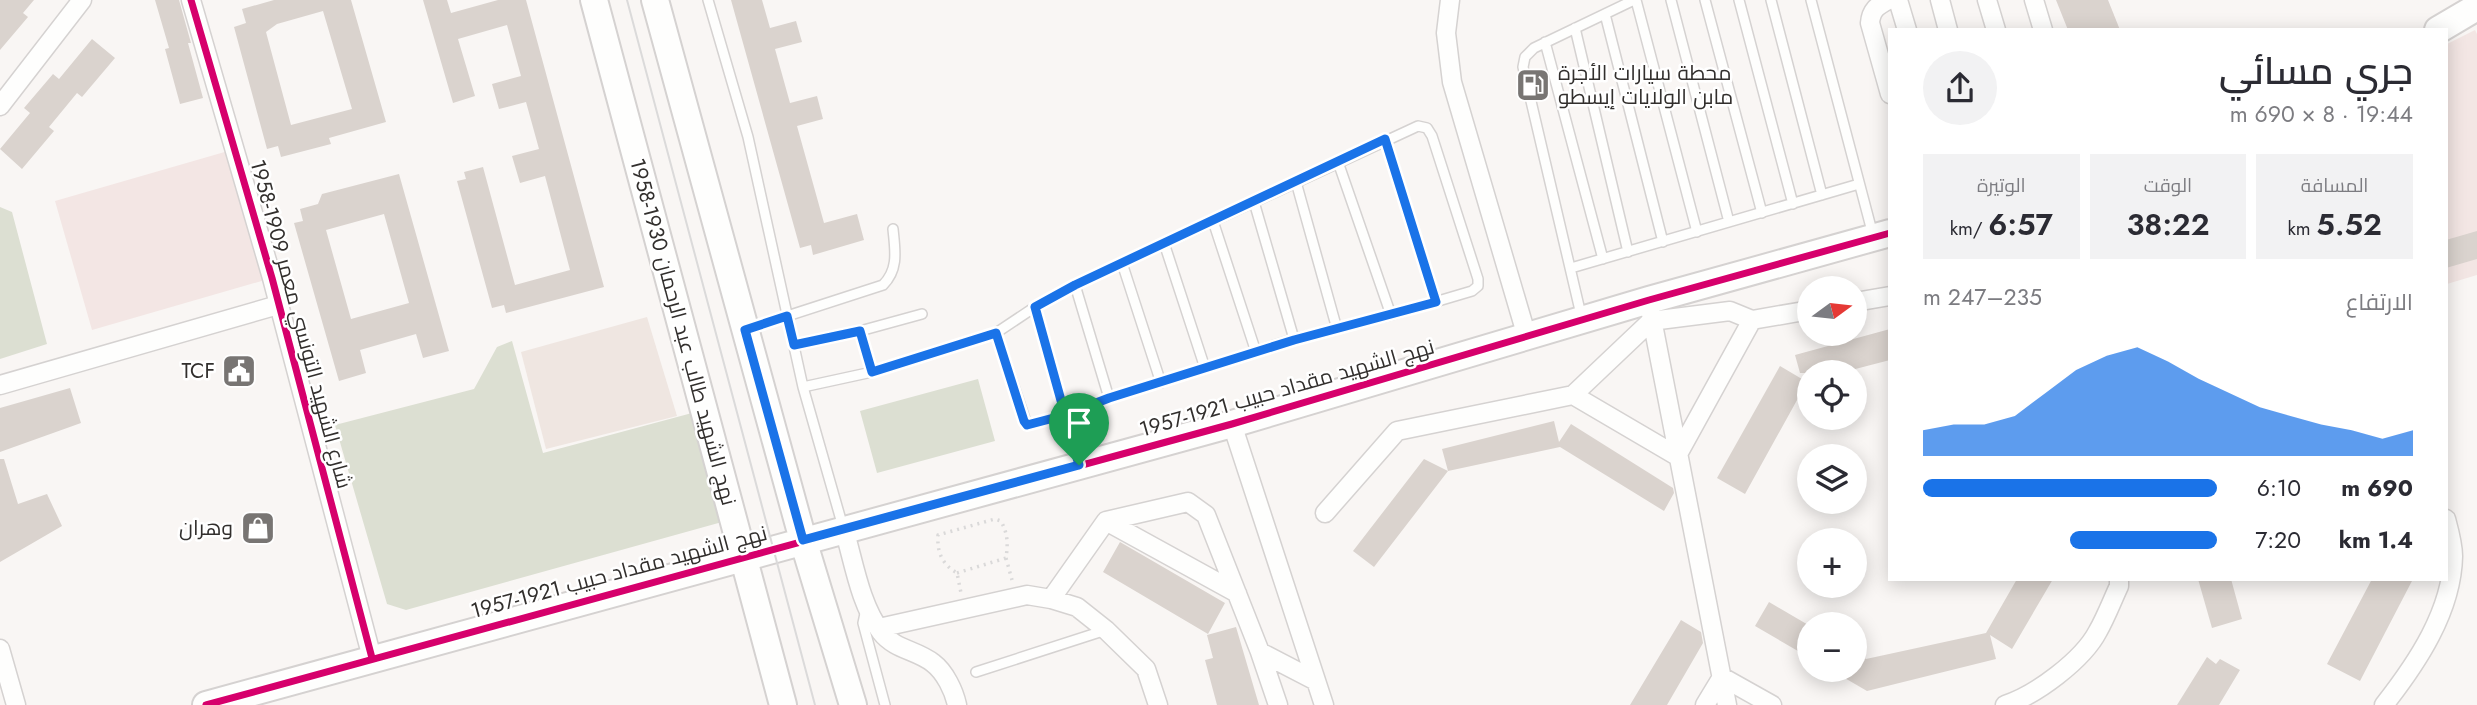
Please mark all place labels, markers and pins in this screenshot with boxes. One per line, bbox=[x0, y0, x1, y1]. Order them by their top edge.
place label: محطة سيارات الأجرة مابن الولايات إيسطو bbox=[1558, 58, 1733, 112]
fuel station icon: محطة سيارات الأجرة مابن الولايات إيسطو bbox=[1514, 66, 1552, 104]
public building icon: TCF bbox=[220, 352, 258, 390]
place label: TCF bbox=[181, 356, 215, 386]
pin bbox=[1049, 393, 1109, 465]
shop icon: وهران bbox=[239, 509, 277, 547]
place label: وهران bbox=[179, 513, 233, 543]

